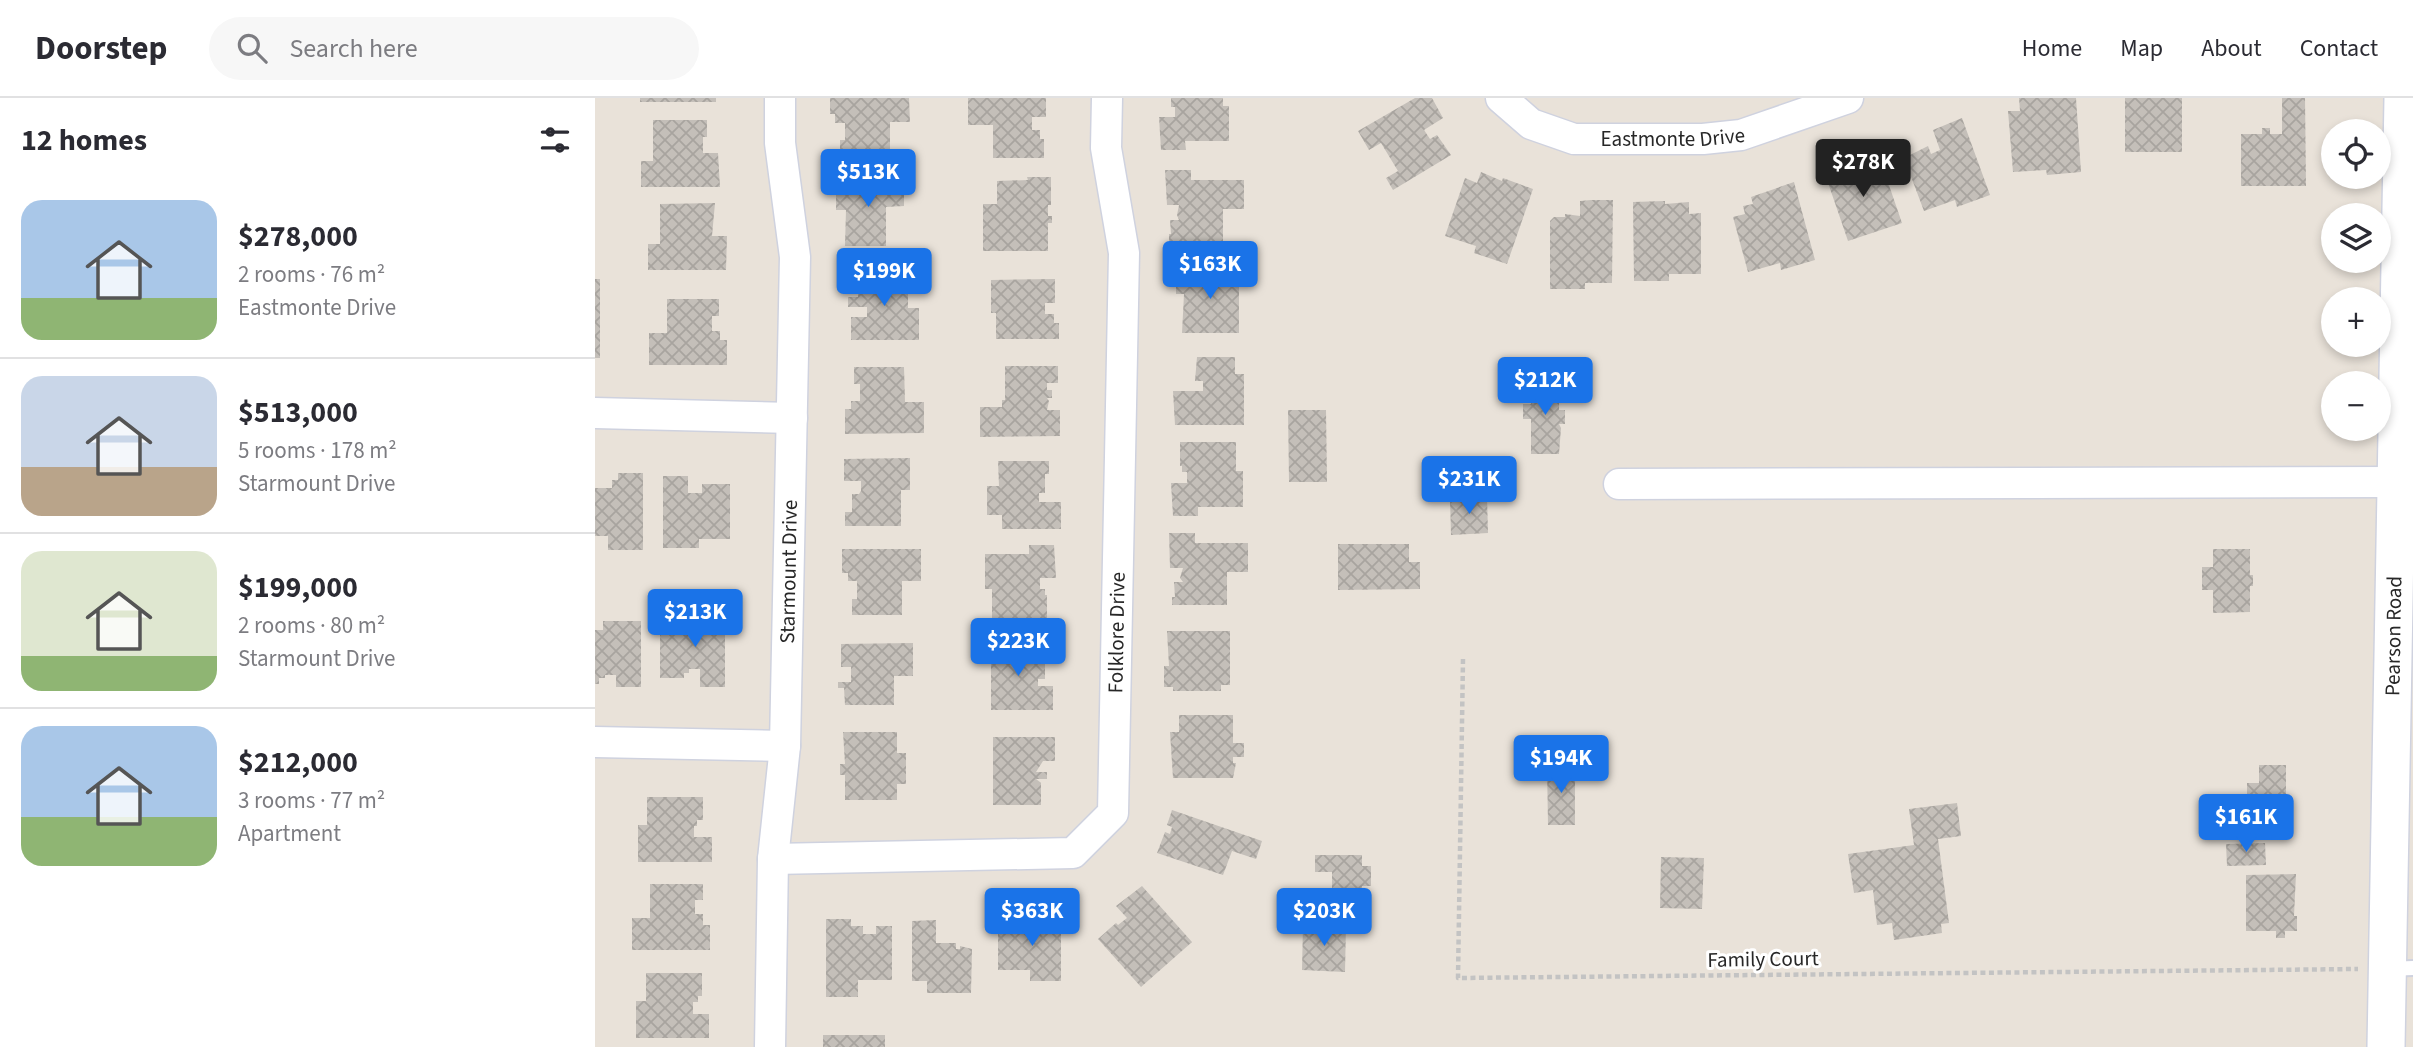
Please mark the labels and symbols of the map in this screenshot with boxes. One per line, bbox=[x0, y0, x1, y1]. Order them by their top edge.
street label: Eastmonte Drive bbox=[1601, 120, 1746, 154]
pin: $278K bbox=[1814, 140, 1912, 199]
pin: $513K bbox=[819, 150, 917, 209]
pin: $163K bbox=[1161, 242, 1259, 301]
pin: $199K bbox=[835, 248, 933, 308]
pin: $212K bbox=[1496, 358, 1594, 417]
pin: $231K bbox=[1420, 456, 1518, 516]
street label: Starmount Drive bbox=[772, 499, 805, 644]
street label: Folklore Drive bbox=[1100, 572, 1133, 694]
street label: Pearson Road bbox=[2377, 576, 2409, 696]
pin: $213K bbox=[646, 589, 744, 649]
pin: $223K bbox=[969, 618, 1067, 678]
pin: $194K bbox=[1512, 736, 1610, 795]
pin: $161K bbox=[2197, 794, 2295, 854]
pin: $363K bbox=[983, 888, 1081, 948]
pin: $203K bbox=[1275, 888, 1373, 948]
street label: Family Court bbox=[1707, 943, 1819, 975]

